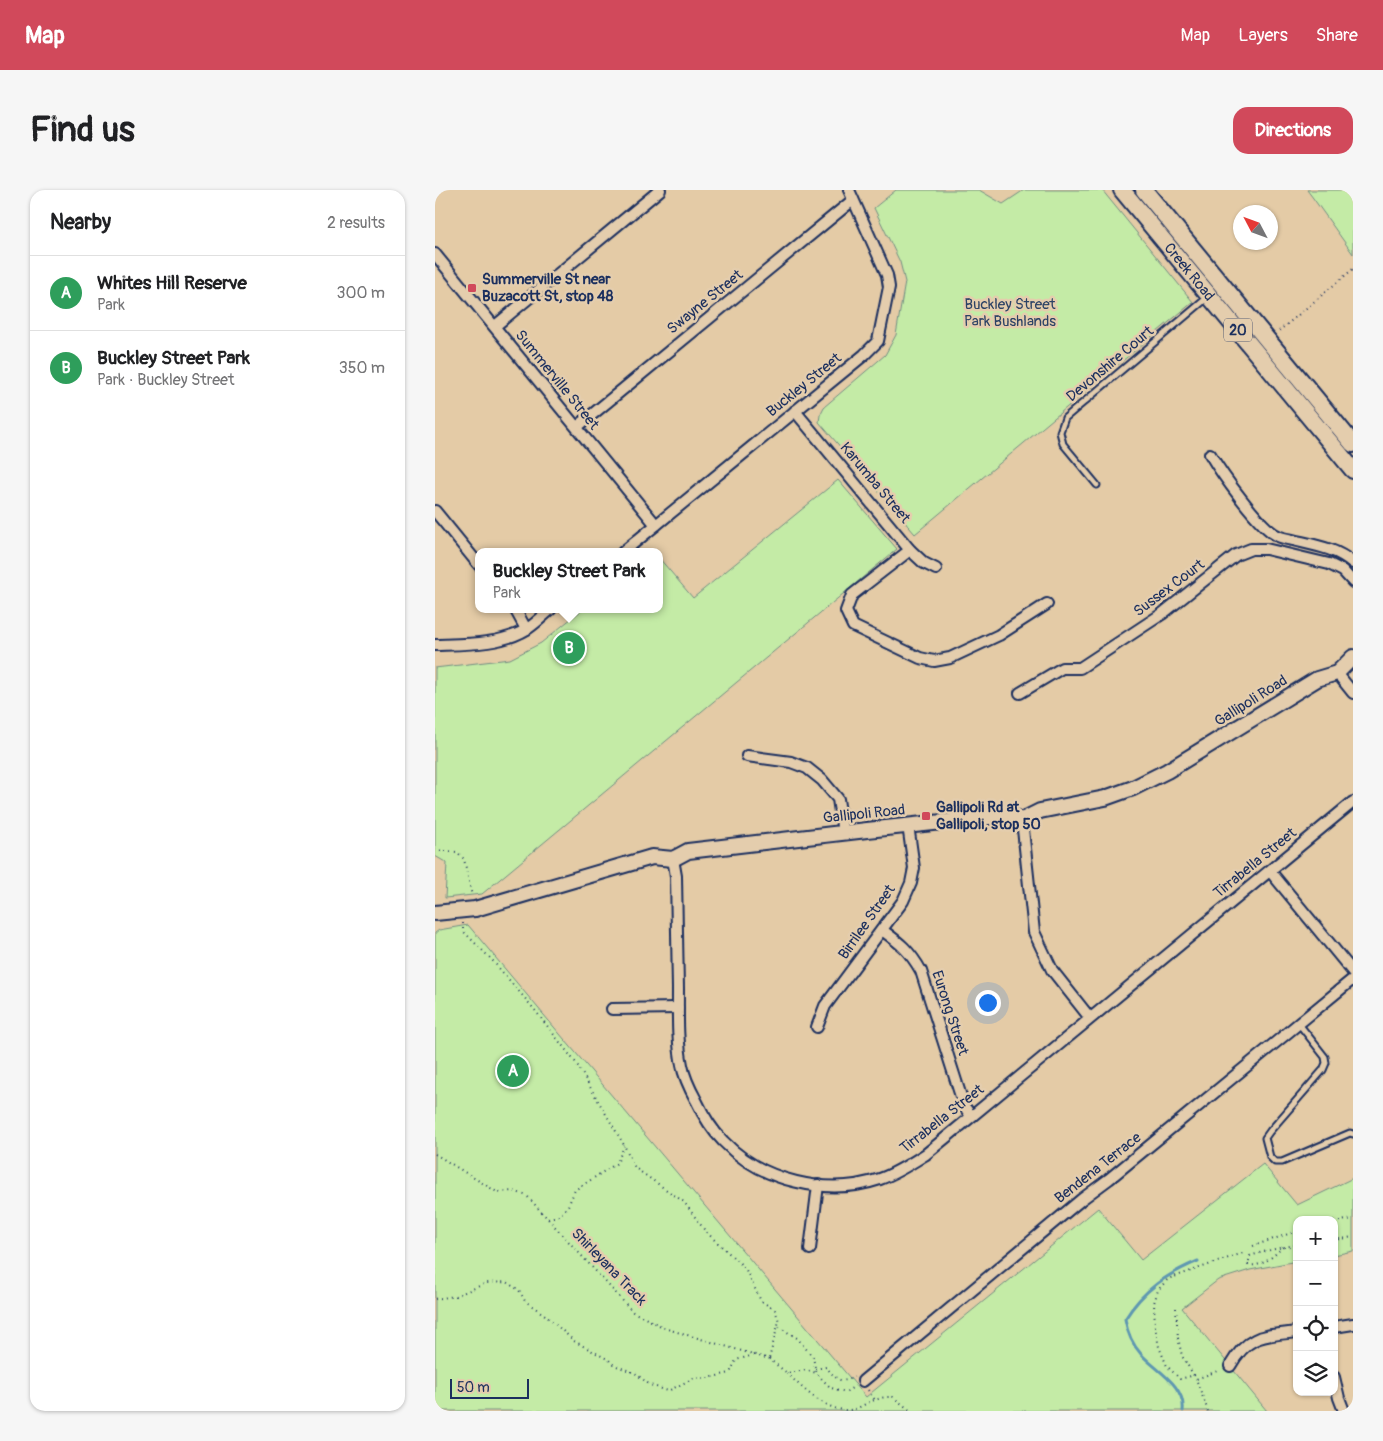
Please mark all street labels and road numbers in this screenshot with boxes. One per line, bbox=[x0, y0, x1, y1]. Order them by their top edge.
street label: Creek Road bbox=[1160, 239, 1219, 305]
street label: Swayne Street bbox=[663, 265, 747, 338]
road number: 20 bbox=[1224, 318, 1252, 342]
street label: Devonshire Court bbox=[1062, 321, 1158, 406]
street label: Summerville Street bbox=[511, 326, 604, 435]
street label: Buckley Street bbox=[763, 348, 846, 421]
street label: Karumba Street bbox=[836, 439, 915, 528]
street label: Sussex Court bbox=[1130, 555, 1209, 621]
street label: Gallipoli Road bbox=[1211, 671, 1291, 731]
street label: Gallipoli Road bbox=[822, 800, 906, 828]
street label: Tirrabella Street bbox=[1210, 823, 1301, 902]
street label: Birrilee Street bbox=[834, 880, 900, 963]
street label: Eurong Street bbox=[927, 968, 973, 1059]
street label: Tirrabella Street bbox=[896, 1080, 989, 1158]
street label: Bendena Terrace bbox=[1051, 1128, 1146, 1208]
street label: Shirleyana Track bbox=[567, 1224, 651, 1310]

